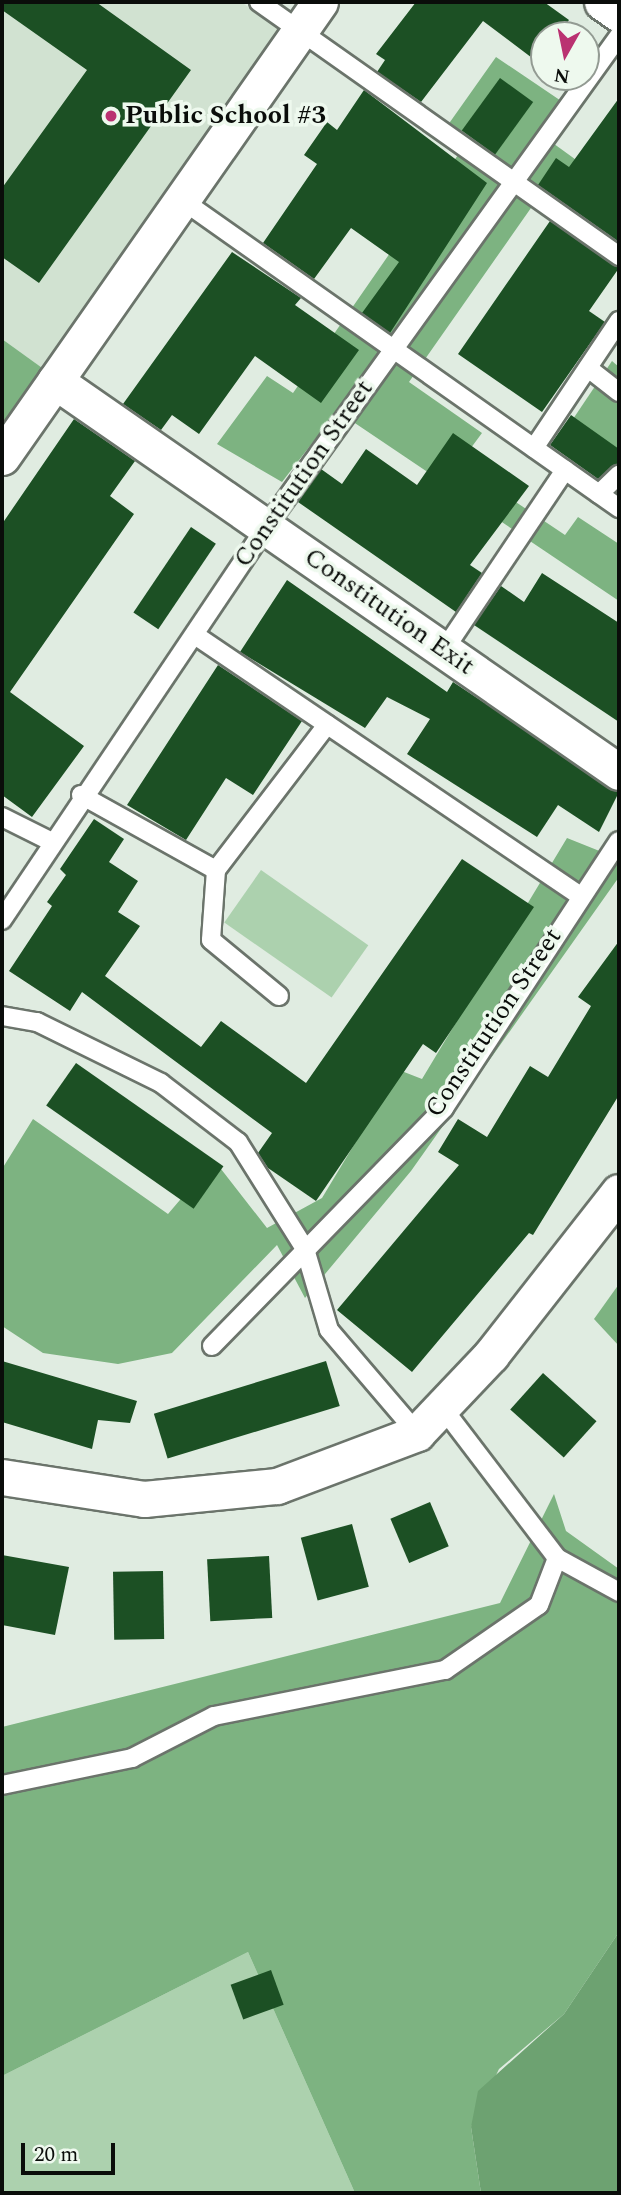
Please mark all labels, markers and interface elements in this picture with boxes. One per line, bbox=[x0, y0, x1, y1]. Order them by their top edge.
north arrow bbox=[530, 21, 600, 91]
text: N bbox=[552, 60, 572, 91]
place label: Public School #3 bbox=[125, 100, 326, 132]
marker: Public School #3 bbox=[103, 108, 119, 124]
street label: Constitution Street bbox=[228, 374, 380, 574]
street label: Constitution Exit bbox=[298, 542, 480, 682]
street label: Constitution Street bbox=[419, 923, 569, 1123]
scale bar bbox=[24, 2128, 119, 2172]
text: 20 m bbox=[34, 2139, 78, 2171]

